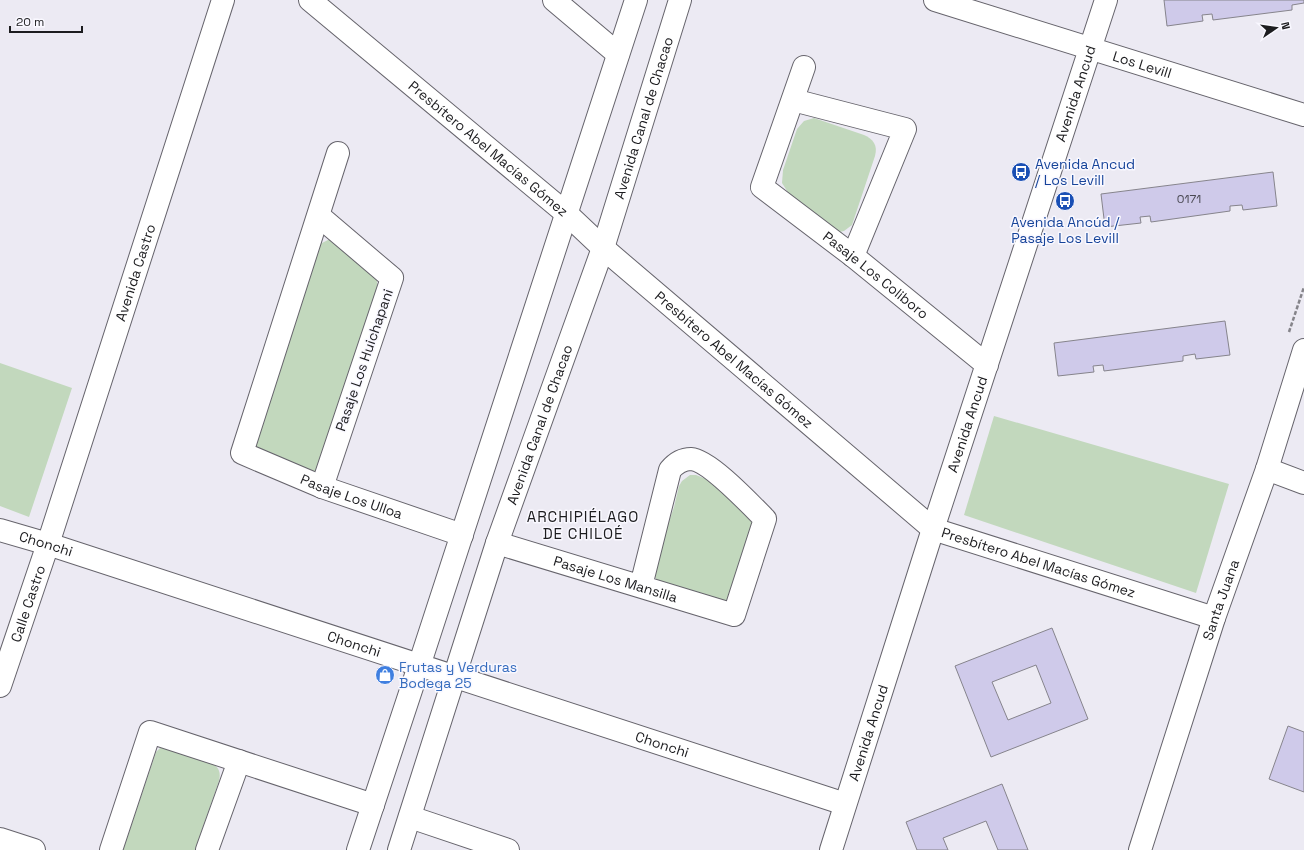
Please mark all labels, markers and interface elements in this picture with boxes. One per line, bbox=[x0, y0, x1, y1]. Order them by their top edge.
scale bar bbox=[10, 8, 82, 34]
north arrow bbox=[1256, 8, 1296, 48]
text: 20 m bbox=[16, 14, 44, 30]
text: N bbox=[1278, 21, 1293, 31]
street label: Avenida Canal de Chacao bbox=[610, 35, 677, 201]
street label: Avenida Ancud bbox=[1051, 43, 1100, 144]
street label: Los Levill bbox=[1110, 47, 1174, 82]
street label: Presbítero Abel Macías Gómez bbox=[405, 77, 572, 220]
place label: Avenida Ancud / Los Levill bbox=[1035, 155, 1135, 189]
bus stop icon: Avenida Ancud / Los Levill bbox=[1010, 161, 1032, 183]
bus stop icon: Avenida Ancúd / Pasaje Los Levill bbox=[1054, 190, 1076, 212]
house number: 0171 bbox=[1177, 191, 1201, 207]
place label: Avenida Ancúd / Pasaje Los Levill bbox=[1011, 213, 1120, 247]
street label: Avenida Castro bbox=[111, 222, 159, 324]
street label: Pasaje Los Coliboro bbox=[819, 227, 932, 323]
street label: Pasaje Los Huichapani bbox=[331, 286, 397, 434]
street label: Presbítero Abel Macías Gómez bbox=[651, 287, 817, 432]
street label: Avenida Canal de Chacao bbox=[502, 342, 577, 507]
street label: Avenida Ancud bbox=[943, 374, 991, 475]
street label: Pasaje Los Ulloa bbox=[298, 470, 405, 523]
district label: ARCHIPIÉLAGO DE CHILOÉ bbox=[527, 507, 639, 543]
street label: Presbítero Abel Macías Gómez bbox=[939, 523, 1138, 602]
street label: Chonchi bbox=[17, 527, 75, 561]
street label: Pasaje Los Mansilla bbox=[551, 552, 680, 606]
street label: Santa Juana bbox=[1199, 557, 1243, 642]
street label: Calle Castro bbox=[6, 563, 49, 644]
street label: Chonchi bbox=[325, 627, 383, 661]
place label: Frutas y Verduras Bodega 25 bbox=[399, 658, 517, 692]
shop icon: Frutas y Verduras Bodega 25 bbox=[374, 664, 396, 686]
street label: Avenida Ancud bbox=[845, 682, 892, 783]
street label: Chonchi bbox=[633, 727, 691, 761]

